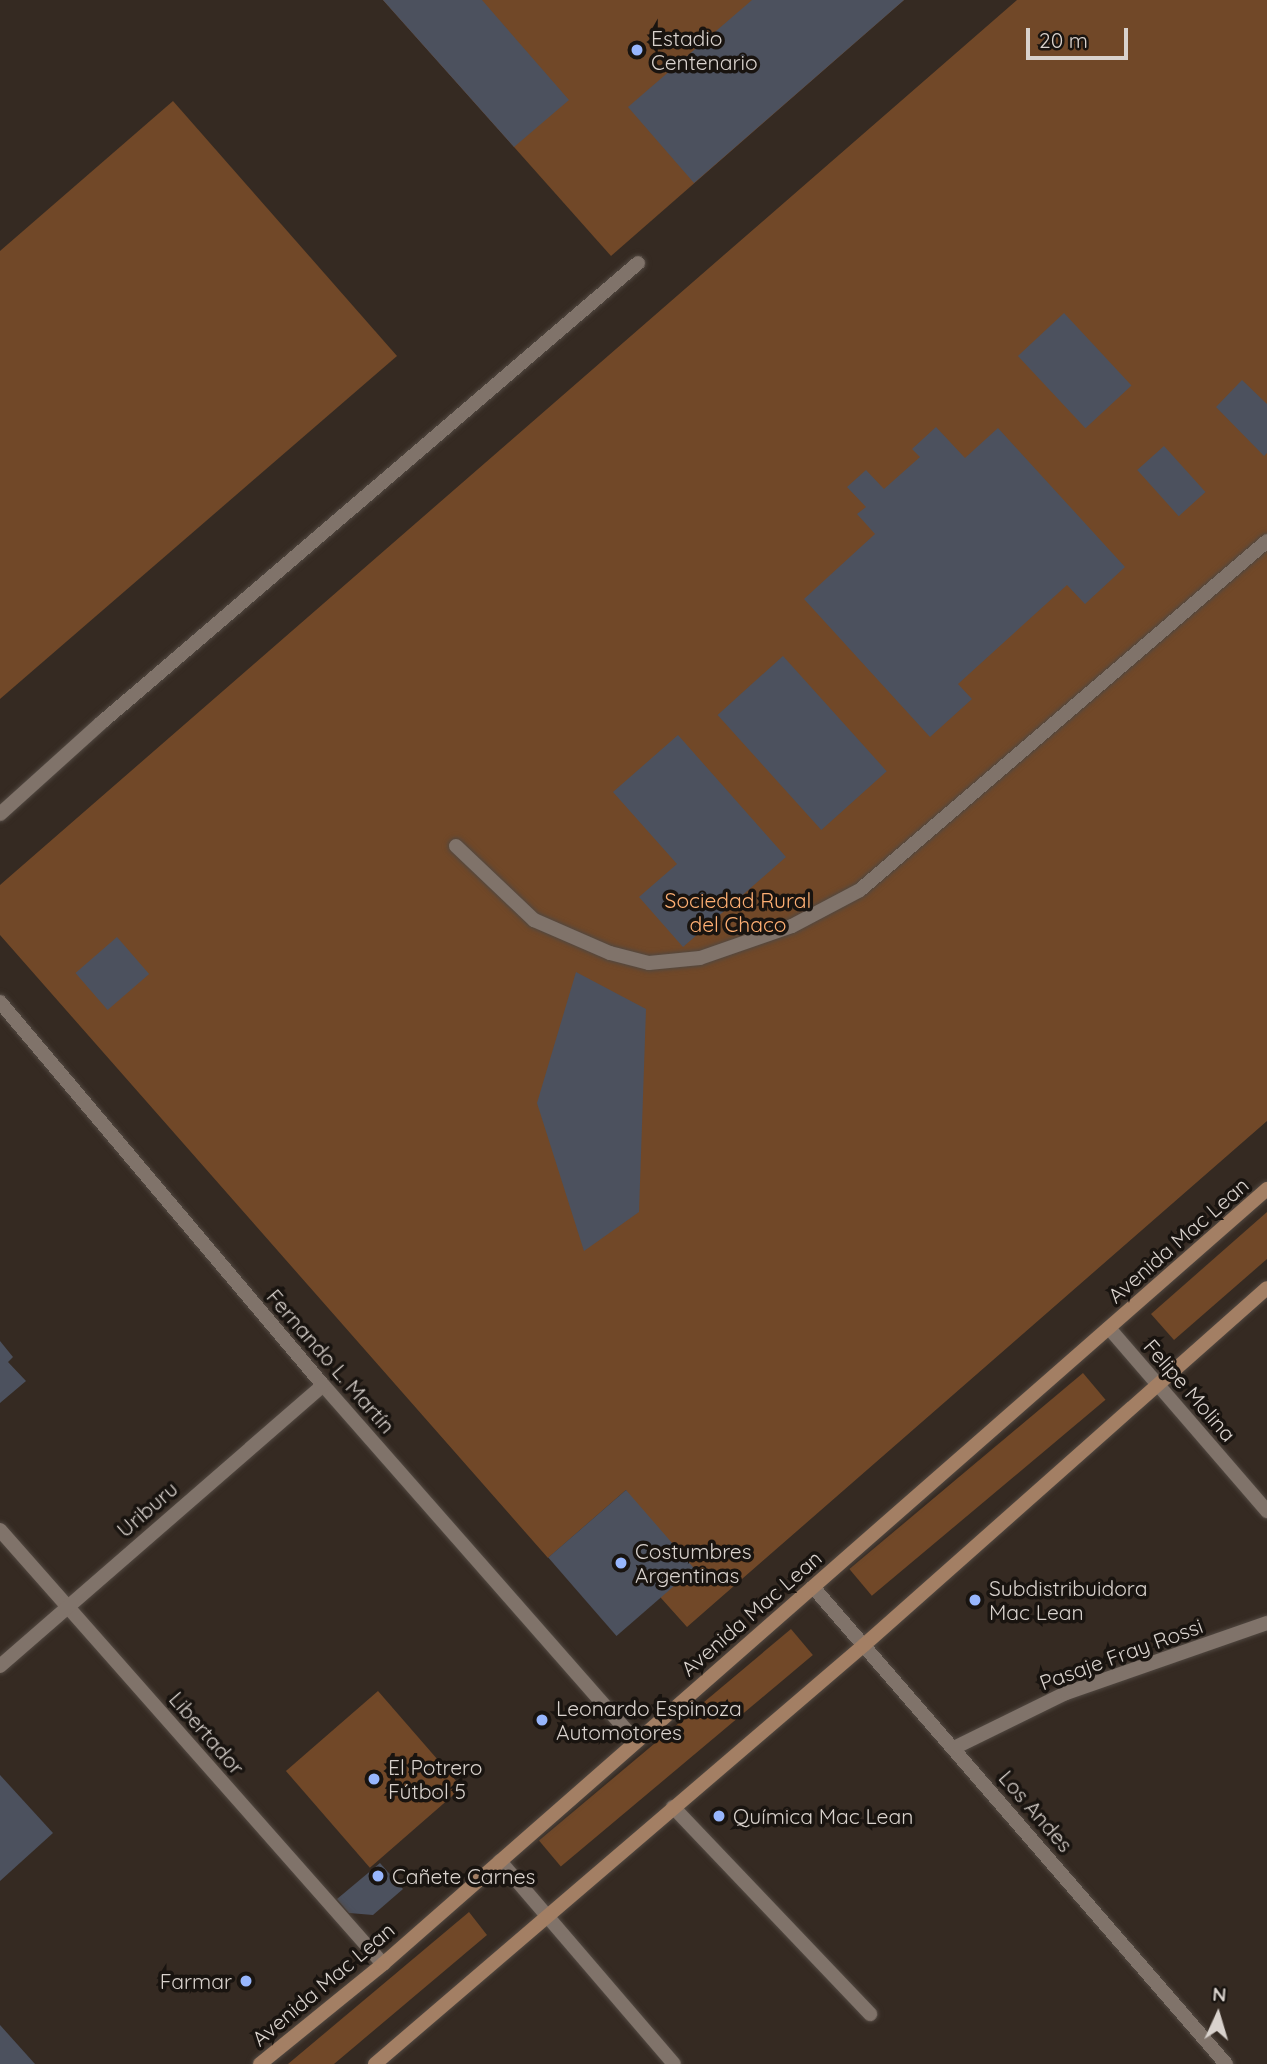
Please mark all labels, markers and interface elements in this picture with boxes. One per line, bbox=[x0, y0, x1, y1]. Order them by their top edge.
scale bar bbox=[1029, 14, 1130, 58]
place label: Estadio Centenario bbox=[651, 25, 758, 75]
text: 20 m bbox=[1039, 27, 1088, 53]
marker: Estadio Centenario bbox=[629, 42, 645, 58]
park label: Sociedad Rural del Chaco bbox=[665, 887, 811, 937]
street label: Avenida Mac Lean bbox=[1102, 1172, 1254, 1308]
street label: Fernando L. Martín bbox=[262, 1284, 400, 1438]
street label: Felipe Molina bbox=[1139, 1334, 1241, 1446]
street label: Uriburu bbox=[111, 1476, 183, 1542]
place label: Costumbres Argentinas bbox=[635, 1538, 752, 1588]
street label: Avenida Mac Lean bbox=[675, 1545, 827, 1681]
marker: Costumbres Argentinas bbox=[613, 1555, 629, 1571]
place label: Subdistribuidora Mac Lean bbox=[989, 1575, 1147, 1625]
marker: Subdistribuidora Mac Lean bbox=[967, 1592, 983, 1608]
street label: Pasaje Fray Rossi bbox=[1036, 1613, 1206, 1695]
street label: Libertador bbox=[164, 1686, 250, 1780]
place label: Leonardo Espinoza Automotores bbox=[556, 1695, 742, 1745]
marker: Leonardo Espinoza Automotores bbox=[534, 1712, 550, 1728]
place label: El Potrero Fútbol 5 bbox=[388, 1754, 482, 1804]
street label: Los Andes bbox=[994, 1765, 1078, 1857]
marker: El Potrero Fútbol 5 bbox=[366, 1771, 382, 1787]
place label: Química Mac Lean bbox=[733, 1803, 913, 1829]
marker: Química Mac Lean bbox=[711, 1808, 727, 1824]
place label: Cañete Carnes bbox=[392, 1863, 535, 1889]
marker: Cañete Carnes bbox=[370, 1868, 386, 1884]
street label: Avenida Mac Lean bbox=[247, 1917, 399, 2051]
place label: Farmar bbox=[160, 1968, 232, 1994]
marker: Farmar bbox=[238, 1973, 254, 1989]
north arrow bbox=[1183, 1980, 1253, 2050]
text: N bbox=[1212, 1982, 1227, 2007]

